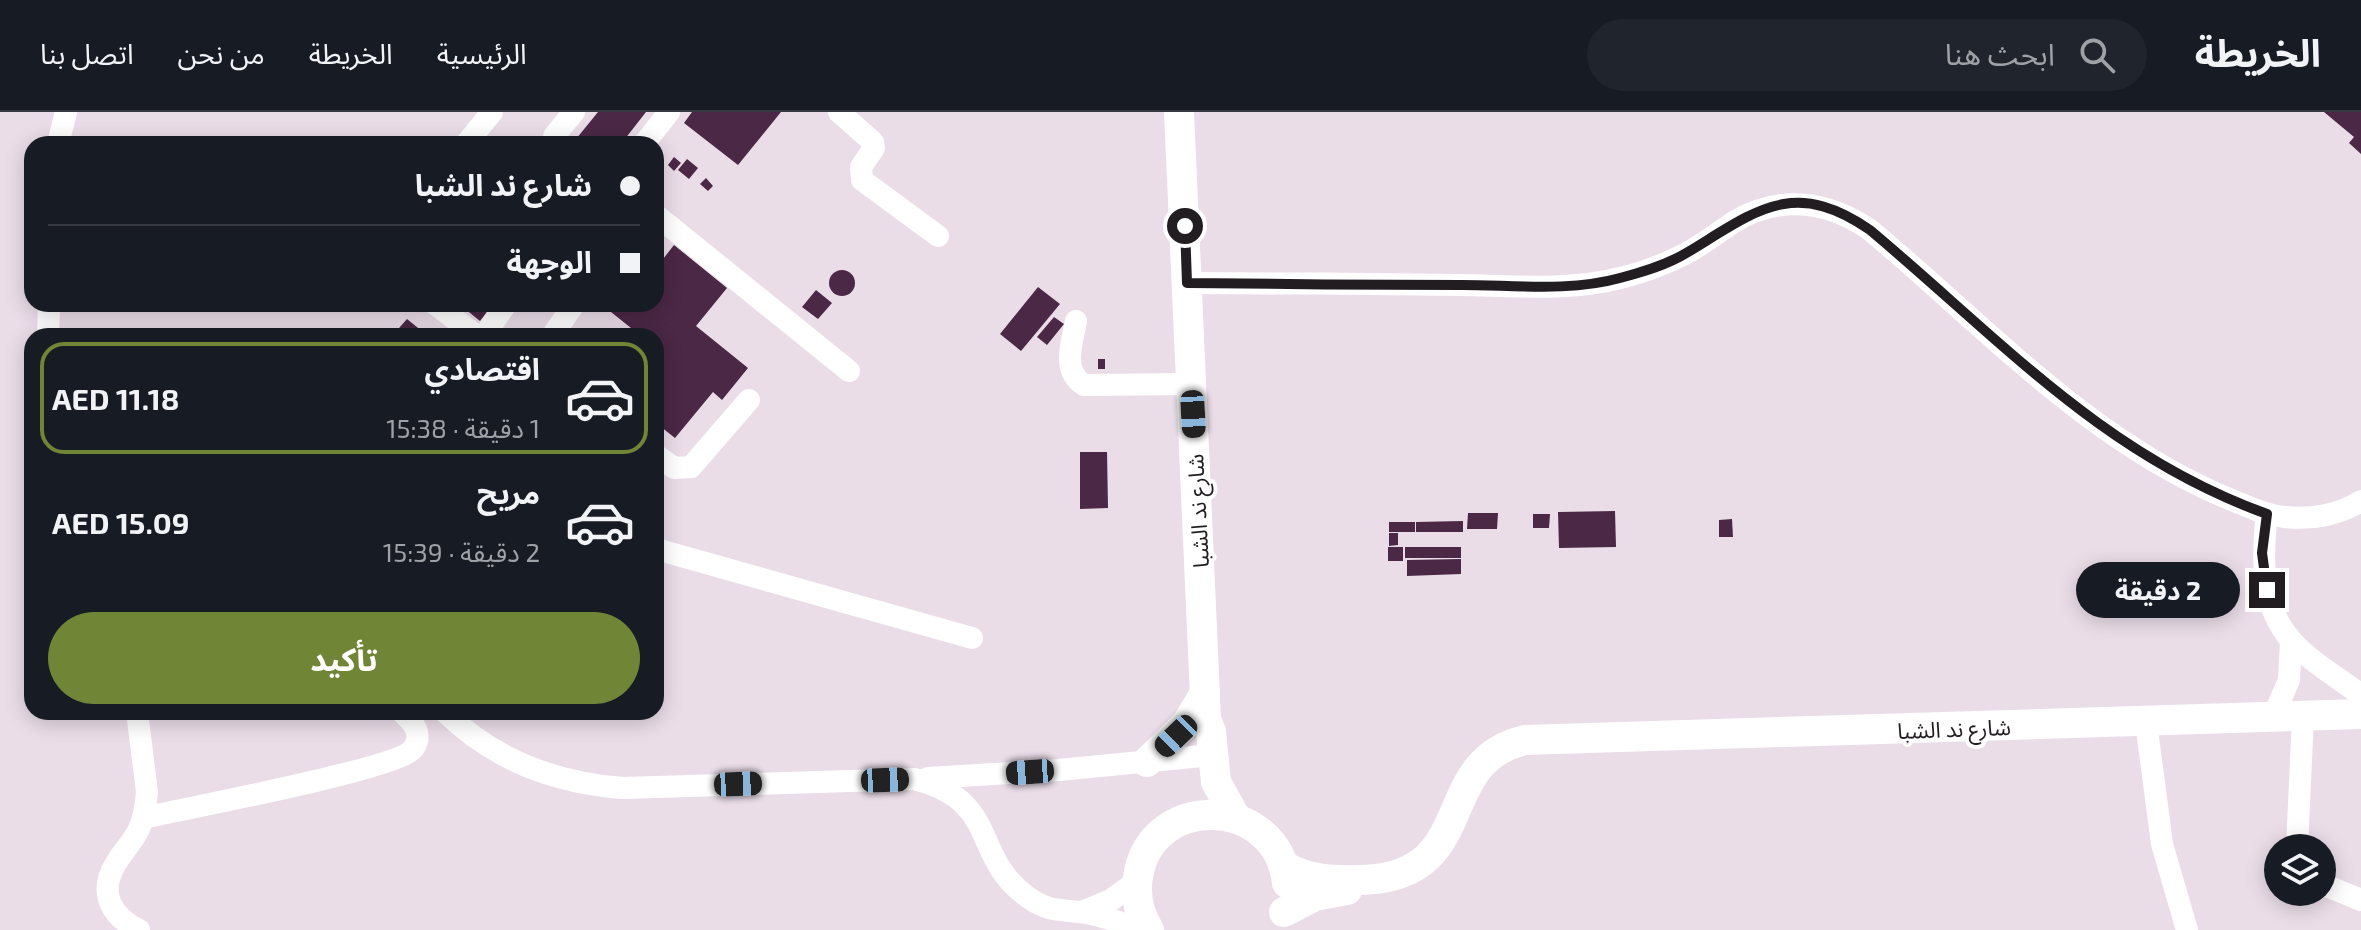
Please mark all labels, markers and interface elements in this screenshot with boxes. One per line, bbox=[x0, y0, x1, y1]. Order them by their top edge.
search box bbox=[1587, 19, 2147, 91]
text: الخريطة bbox=[2195, 29, 2321, 75]
icon: search bbox=[2075, 33, 2119, 77]
text: ابحث هنا bbox=[1945, 35, 2055, 71]
text: اتصل بنا bbox=[40, 36, 134, 70]
text: من نحن bbox=[178, 36, 265, 70]
text: الخريطة bbox=[309, 36, 393, 70]
text: الرئيسية bbox=[437, 36, 527, 70]
text: شارع ند الشبا bbox=[415, 166, 592, 202]
route start bbox=[1167, 208, 1203, 244]
text: الوجهة bbox=[507, 243, 592, 279]
text: اقتصادي bbox=[425, 350, 540, 386]
icon: car bbox=[564, 362, 636, 434]
text: AED 11.18 bbox=[52, 380, 180, 416]
car bbox=[1180, 389, 1206, 439]
text: 1 دقيقة · 15:38 bbox=[386, 412, 540, 443]
street label: شارع ند الشبا bbox=[1181, 453, 1218, 569]
text: مريح bbox=[477, 474, 540, 510]
icon: car bbox=[564, 486, 636, 558]
text: AED 15.09 bbox=[52, 504, 189, 540]
text: 2 دقيقة · 15:39 bbox=[383, 536, 540, 567]
callout: 2 دقيقة bbox=[2075, 562, 2239, 618]
route end bbox=[2249, 572, 2285, 608]
text: 2 دقيقة bbox=[2115, 574, 2201, 605]
button: تأكيد bbox=[48, 612, 640, 704]
car bbox=[1150, 711, 1202, 761]
street label: شارع ند الشبا bbox=[1897, 713, 2012, 748]
car bbox=[1005, 758, 1055, 786]
car bbox=[861, 767, 909, 793]
car bbox=[714, 771, 762, 797]
map controls bbox=[2264, 834, 2336, 906]
button: layers bbox=[2264, 834, 2336, 906]

